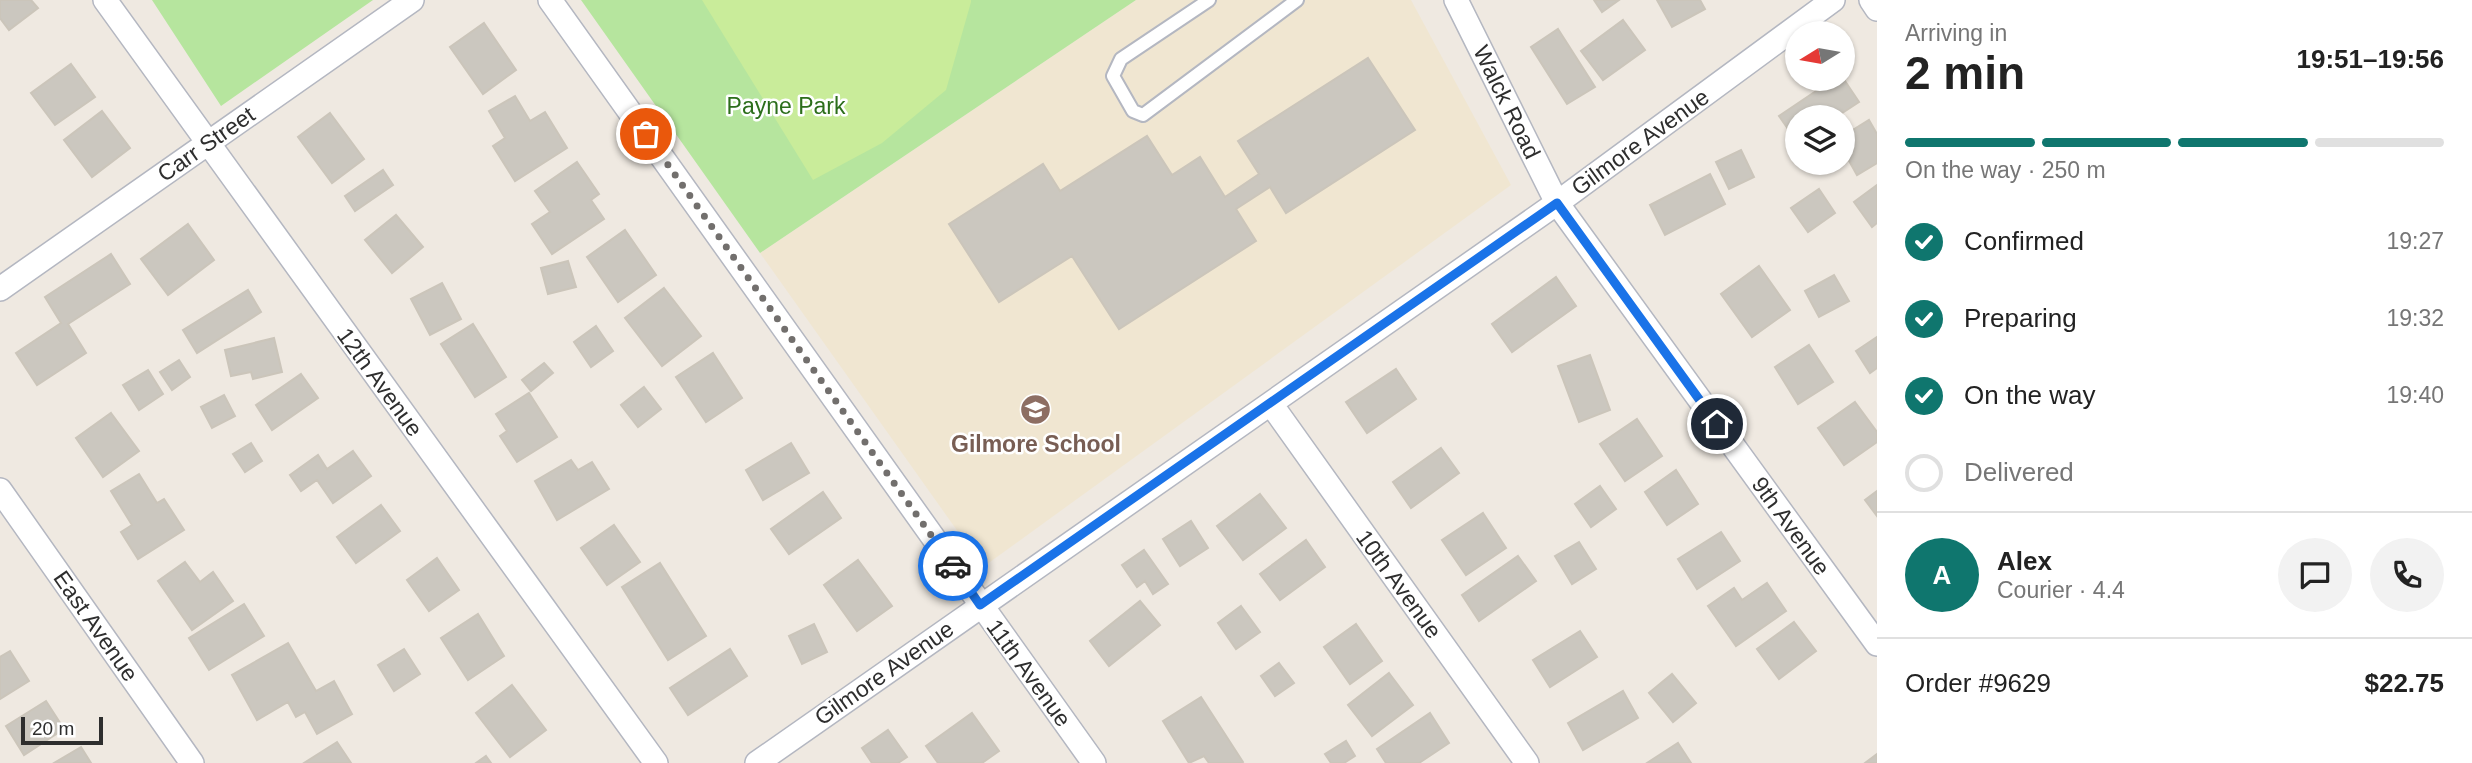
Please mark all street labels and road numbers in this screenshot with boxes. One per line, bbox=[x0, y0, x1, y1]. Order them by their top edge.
street label: Walck Road bbox=[1468, 41, 1546, 163]
street label: Gilmore Avenue bbox=[1566, 84, 1714, 200]
street label: Carr Street bbox=[152, 101, 260, 187]
street label: 12th Avenue bbox=[332, 323, 428, 441]
street label: 9th Avenue bbox=[1747, 472, 1835, 580]
street label: 10th Avenue bbox=[1351, 525, 1447, 643]
street label: East Avenue bbox=[48, 566, 144, 686]
street label: 11th Avenue bbox=[982, 614, 1076, 732]
street label: Gilmore Avenue bbox=[810, 616, 958, 730]

